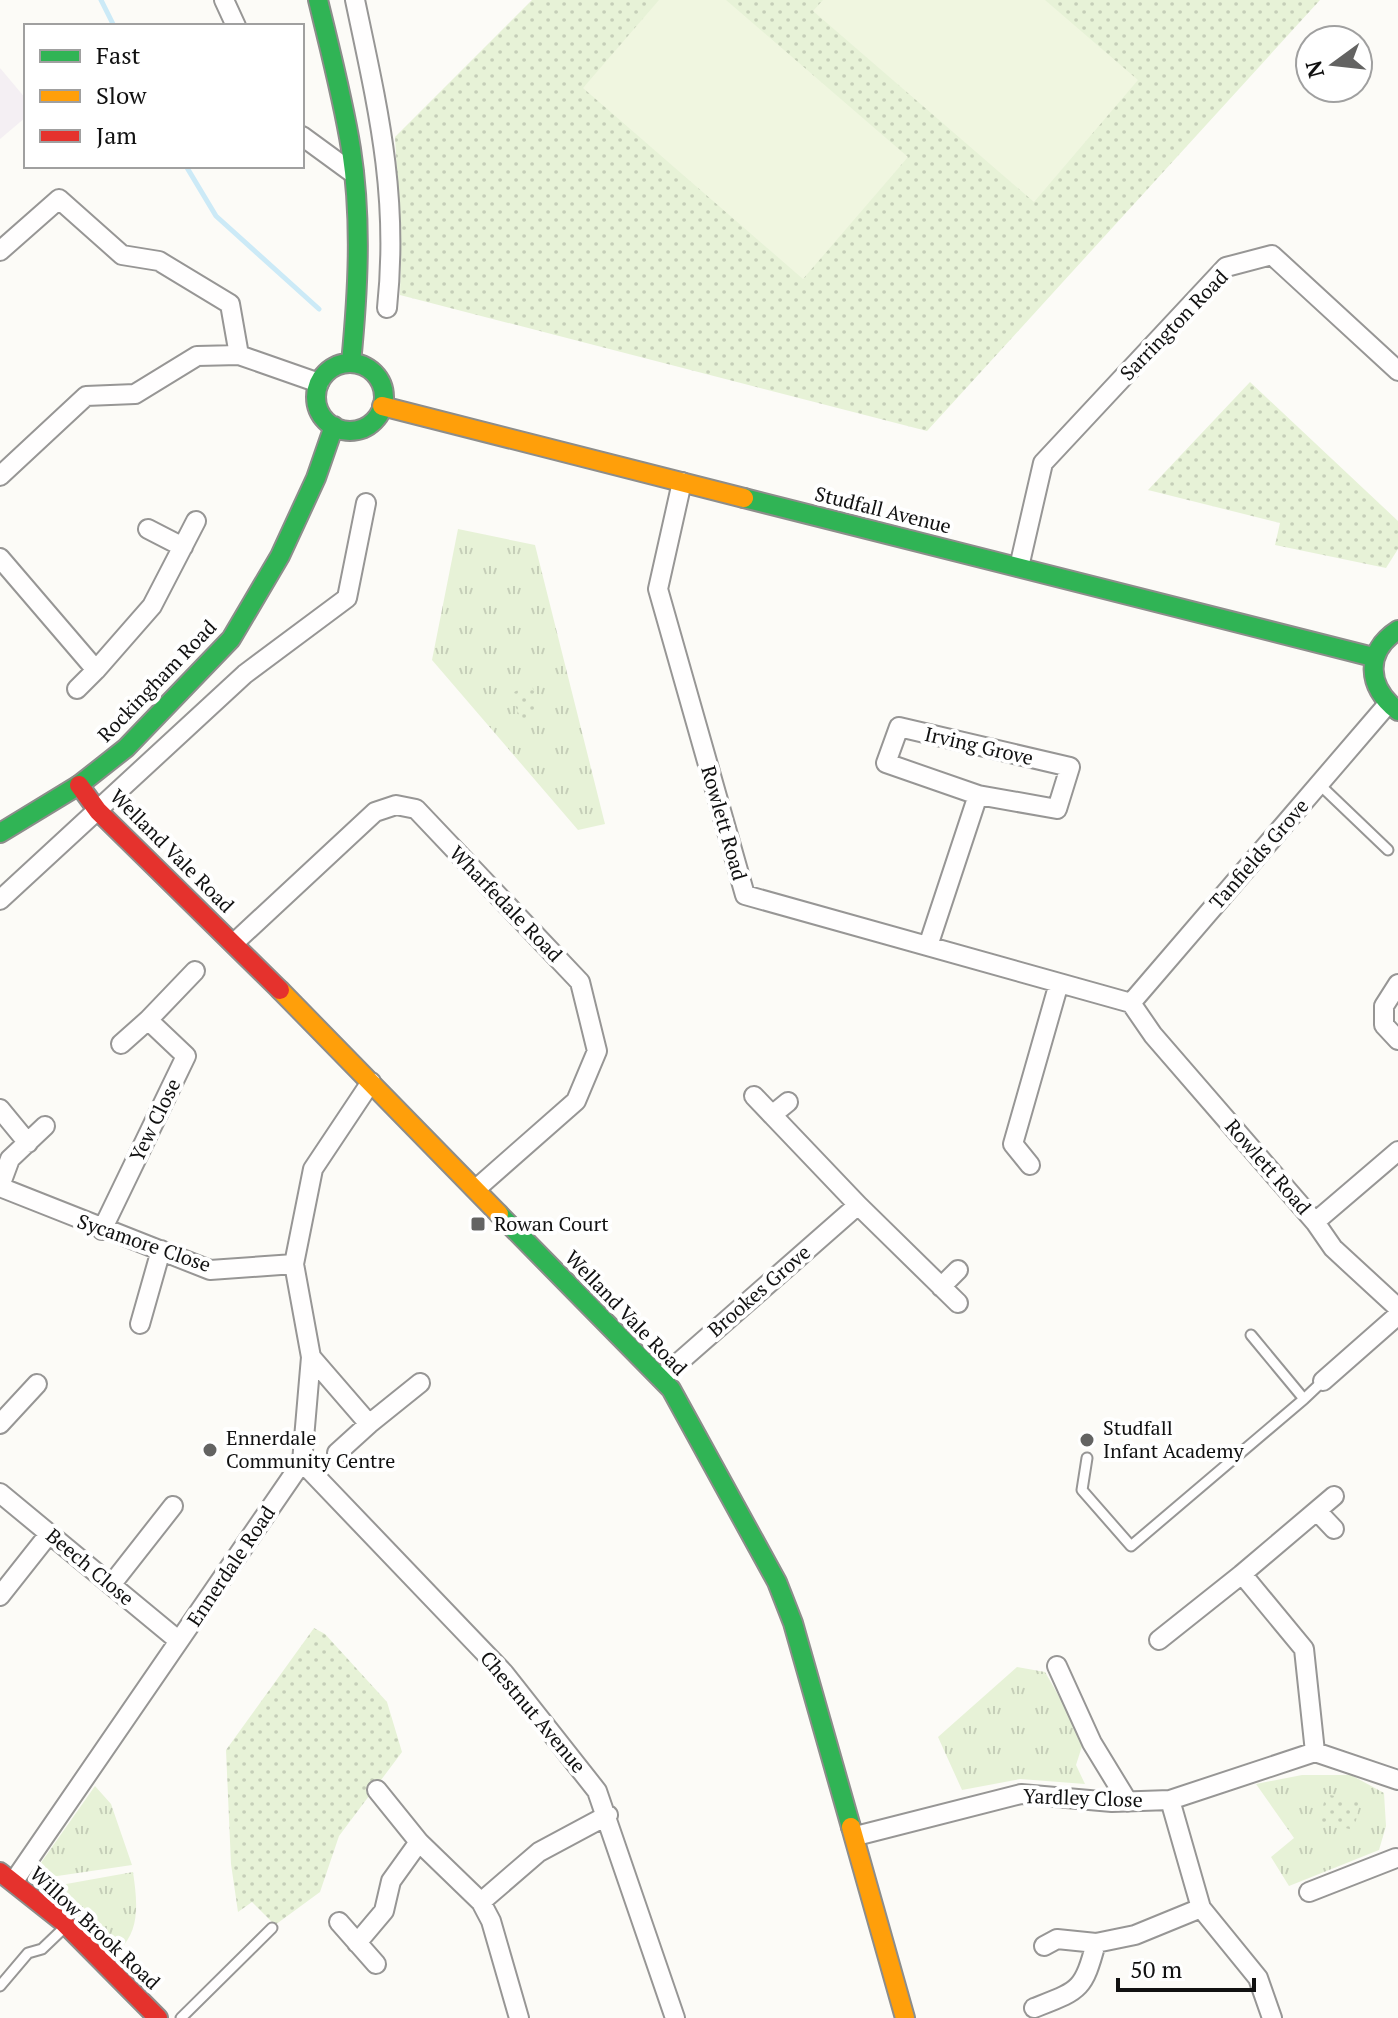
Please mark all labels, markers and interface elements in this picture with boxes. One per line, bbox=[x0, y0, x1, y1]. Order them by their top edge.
legend bbox=[24, 24, 304, 168]
north arrow bbox=[1294, 24, 1374, 104]
text: Fast bbox=[96, 39, 141, 71]
text: N bbox=[1298, 57, 1330, 81]
text: Slow bbox=[96, 79, 147, 111]
text: Jam bbox=[96, 119, 137, 151]
street label: Sarrington Road bbox=[1114, 263, 1234, 386]
street label: Studfall Avenue bbox=[812, 480, 954, 540]
street label: Rockingham Road bbox=[91, 614, 222, 748]
street label: Irving Grove bbox=[922, 720, 1036, 771]
street label: Rowlett Road bbox=[695, 762, 754, 883]
street label: Welland Vale Road bbox=[105, 783, 240, 918]
street label: Tanfields Grove bbox=[1203, 793, 1314, 915]
street label: Wharfedale Road bbox=[444, 840, 569, 968]
street label: Yew Close bbox=[123, 1074, 186, 1166]
street label: Rowlett Road bbox=[1219, 1113, 1317, 1220]
street label: Sycamore Close bbox=[74, 1207, 215, 1278]
place label: Rowan Court bbox=[494, 1210, 609, 1237]
marker: Rowan Court bbox=[469, 1215, 487, 1233]
street label: Brookes Grove bbox=[702, 1239, 816, 1343]
street label: Welland Vale Road bbox=[559, 1244, 693, 1381]
place label: Studfall Infant Academy bbox=[1103, 1414, 1244, 1464]
place label: Ennerdale Community Centre bbox=[226, 1424, 395, 1474]
marker: Studfall Infant Academy bbox=[1078, 1431, 1096, 1449]
marker: Ennerdale Community Centre bbox=[201, 1441, 219, 1459]
street label: Ennerdale Road bbox=[180, 1500, 281, 1631]
street label: Beech Close bbox=[41, 1522, 140, 1611]
street label: Chestnut Avenue bbox=[474, 1645, 592, 1778]
street label: Yardley Close bbox=[1023, 1782, 1143, 1813]
street label: Willow Brook Road bbox=[24, 1860, 166, 1995]
scale bar bbox=[1118, 1942, 1254, 1992]
text: 50 m bbox=[1130, 1953, 1182, 1985]

